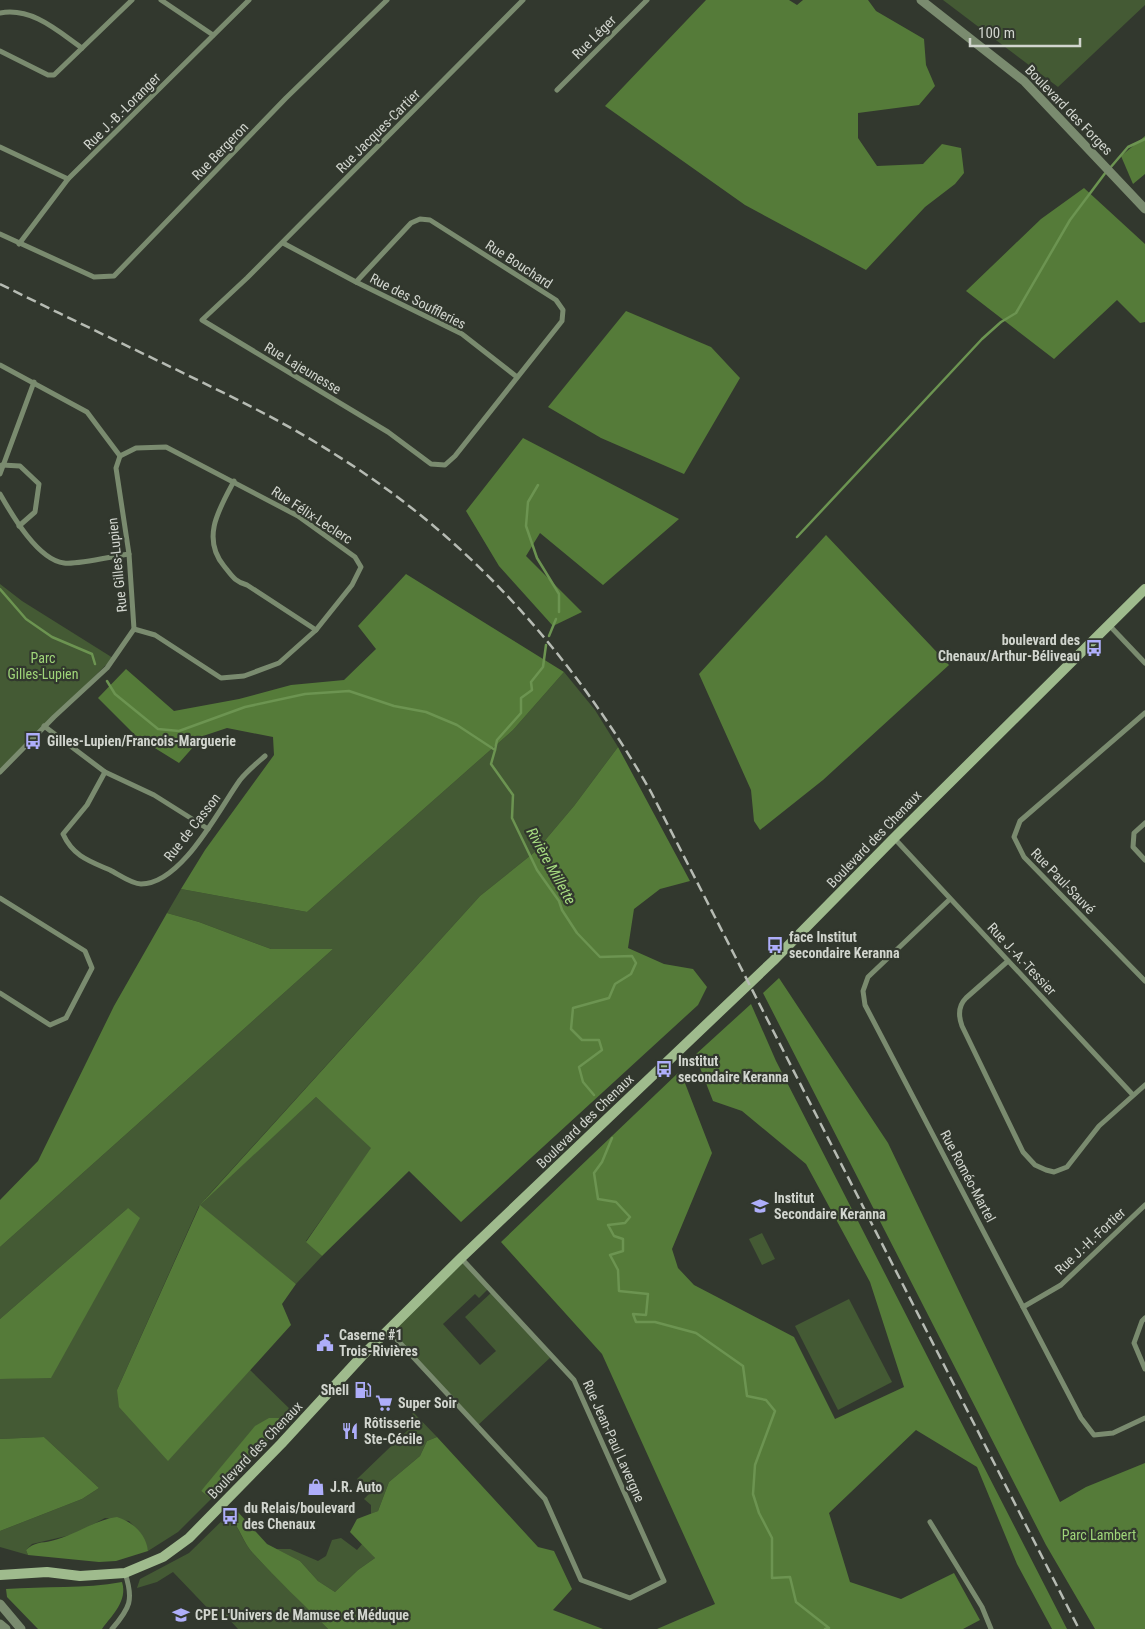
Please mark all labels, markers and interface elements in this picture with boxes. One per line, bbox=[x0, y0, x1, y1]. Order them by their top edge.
street label: Rue Léger bbox=[569, 12, 619, 62]
scale bar bbox=[970, 15, 1080, 47]
text: 100 m bbox=[978, 24, 1015, 42]
street label: Boulevard des Forges bbox=[1022, 62, 1116, 158]
street label: Rue J.-B.-Loranger bbox=[80, 69, 164, 153]
street label: Rue Jacques-Cartier bbox=[333, 86, 423, 176]
street label: Rue Bergeron bbox=[189, 119, 251, 183]
street label: Rue Bouchard bbox=[483, 236, 555, 292]
street label: Rue des Souffleries bbox=[367, 270, 469, 332]
street label: Rue Lajeunesse bbox=[262, 339, 345, 397]
street label: Rue Félix-Leclerc bbox=[269, 483, 355, 547]
street label: Rue Gilles-Lupien bbox=[104, 517, 130, 613]
place label: boulevard des Chenaux/Arthur-Béliveau bbox=[938, 632, 1080, 664]
bus stop icon: boulevard des Chenaux/Arthur-Béliveau bbox=[1084, 638, 1104, 658]
park label: Parc Gilles-Lupien bbox=[8, 650, 78, 682]
bus stop icon: Gilles-Lupien/Francois-Marguerie bbox=[23, 731, 43, 751]
place label: Gilles-Lupien/Francois-Marguerie bbox=[47, 733, 236, 749]
street label: Boulevard des Chenaux bbox=[824, 787, 924, 891]
street label: Rue de Casson bbox=[160, 790, 224, 864]
water label: Rivière Millette bbox=[522, 824, 580, 908]
street label: Rue Paul-Sauvé bbox=[1028, 845, 1099, 917]
street label: Rue J.-A.-Tessier bbox=[984, 919, 1060, 999]
place label: face Institut secondaire Keranna bbox=[789, 929, 900, 961]
bus stop icon: face Institut secondaire Keranna bbox=[765, 935, 785, 955]
place label: Institut secondaire Keranna bbox=[678, 1053, 789, 1085]
bus stop icon: Institut secondaire Keranna bbox=[654, 1059, 674, 1079]
street label: Boulevard des Chenaux bbox=[533, 1071, 637, 1171]
street label: Rue Roméo-Martel bbox=[937, 1127, 999, 1225]
place label: Institut Secondaire Keranna bbox=[774, 1190, 886, 1222]
school or university icon: Institut Secondaire Keranna bbox=[750, 1196, 770, 1216]
street label: Rue J.-H.-Fortier bbox=[1052, 1204, 1128, 1278]
place label: Caserne #1 Trois-Rivières bbox=[339, 1327, 418, 1359]
public building icon: Caserne #1 Trois-Rivières bbox=[315, 1333, 335, 1353]
street label: Rue Jean-Paul Lavergne bbox=[580, 1377, 648, 1505]
fuel station icon: Shell bbox=[353, 1380, 373, 1400]
place label: Shell bbox=[321, 1382, 349, 1398]
supermarket icon: Super Soir bbox=[374, 1393, 394, 1413]
place label: Super Soir bbox=[398, 1395, 457, 1411]
street label: Boulevard des Chenaux bbox=[205, 1398, 305, 1502]
place label: Rôtisserie Ste-Cécile bbox=[364, 1415, 423, 1447]
restaurant icon: Rôtisserie Ste-Cécile bbox=[340, 1421, 360, 1441]
shop icon: J.R. Auto bbox=[306, 1477, 326, 1497]
place label: J.R. Auto bbox=[330, 1479, 382, 1495]
place label: du Relais/boulevard des Chenaux bbox=[244, 1500, 355, 1532]
bus stop icon: du Relais/boulevard des Chenaux bbox=[220, 1506, 240, 1526]
park label: Parc Lambert bbox=[1062, 1527, 1136, 1543]
school or university icon: CPE L'Univers de Mamuse et Méduque bbox=[171, 1605, 191, 1625]
place label: CPE L'Univers de Mamuse et Méduque bbox=[195, 1607, 409, 1623]

